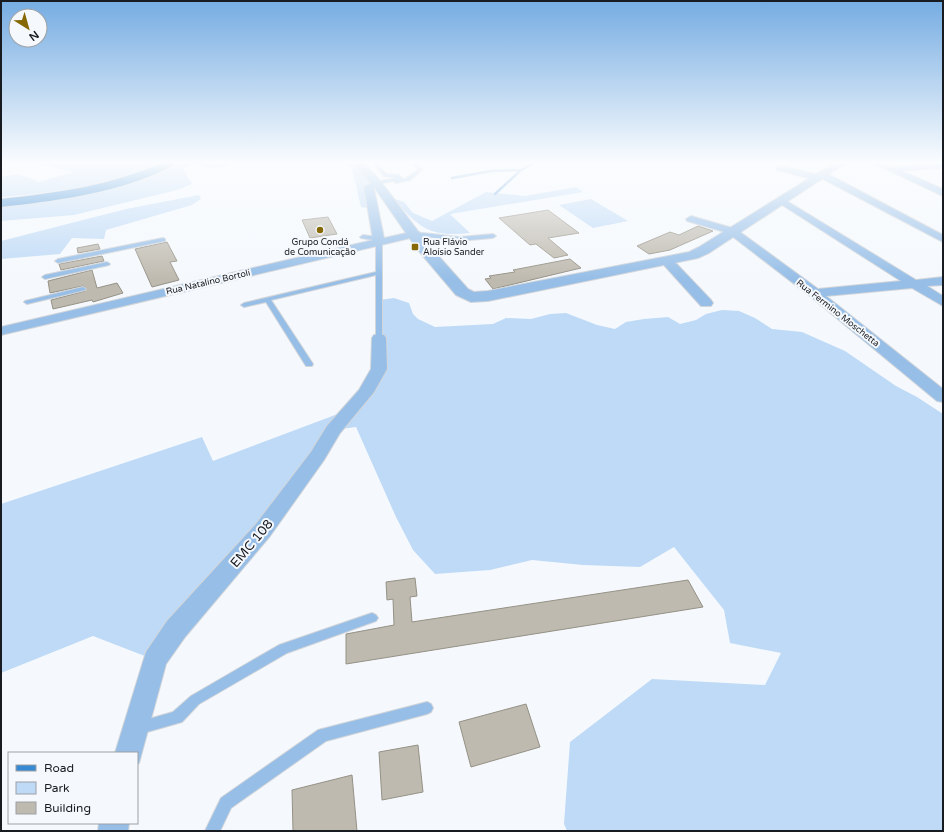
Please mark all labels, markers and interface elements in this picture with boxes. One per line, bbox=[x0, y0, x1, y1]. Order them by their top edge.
north arrow bbox=[8, 8, 48, 48]
text: N bbox=[26, 28, 41, 43]
marker: Grupo Condá de Comunicação bbox=[315, 225, 325, 235]
place label: Grupo Condá de Comunicação bbox=[284, 237, 356, 258]
place label: Rua Flávio Aloísio Sander bbox=[423, 237, 485, 258]
marker: Rua Flávio Aloísio Sander bbox=[410, 242, 420, 252]
street label: Rua Natalino Bortoli bbox=[165, 267, 251, 298]
street label: Rua Fermino Moschetta bbox=[794, 278, 881, 349]
street label: EMC 108 bbox=[227, 516, 276, 571]
legend bbox=[8, 752, 138, 824]
text: Road bbox=[44, 761, 74, 775]
text: Park bbox=[44, 781, 70, 795]
text: Building bbox=[44, 801, 91, 815]

